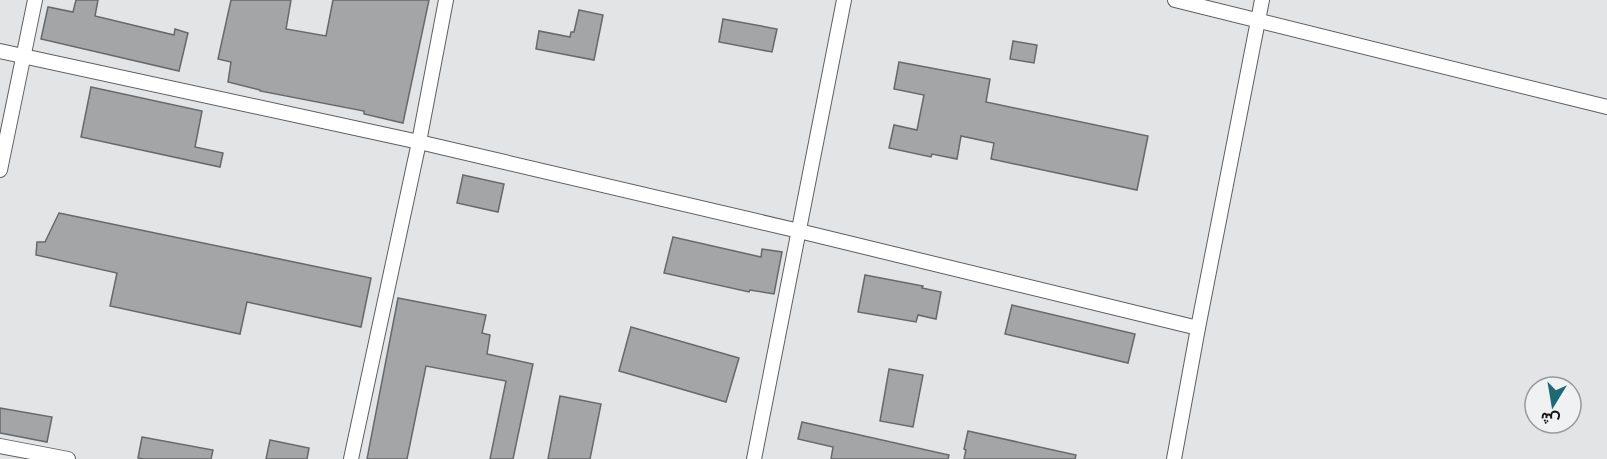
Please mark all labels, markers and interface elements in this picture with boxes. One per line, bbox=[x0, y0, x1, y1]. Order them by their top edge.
north arrow bbox=[1523, 375, 1583, 435]
text: ش bbox=[1539, 407, 1562, 432]

